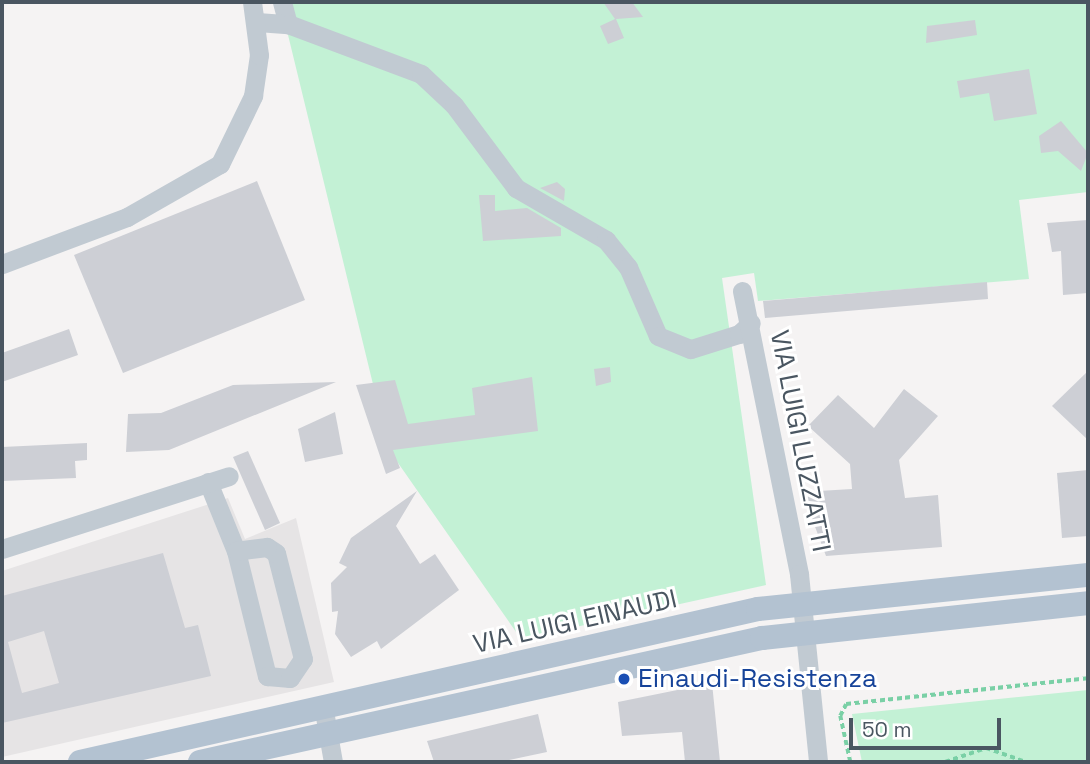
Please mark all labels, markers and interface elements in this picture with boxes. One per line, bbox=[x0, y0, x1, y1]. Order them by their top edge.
street label: VIA LUIGI LUZZATTI bbox=[763, 327, 837, 555]
street label: VIA LUIGI EINAUDI bbox=[470, 583, 680, 661]
place label: Einaudi-Resistenza bbox=[638, 663, 877, 695]
marker: Einaudi-Resistenza bbox=[616, 671, 632, 687]
scale bar bbox=[852, 704, 1004, 748]
text: 50 m bbox=[862, 716, 912, 743]

